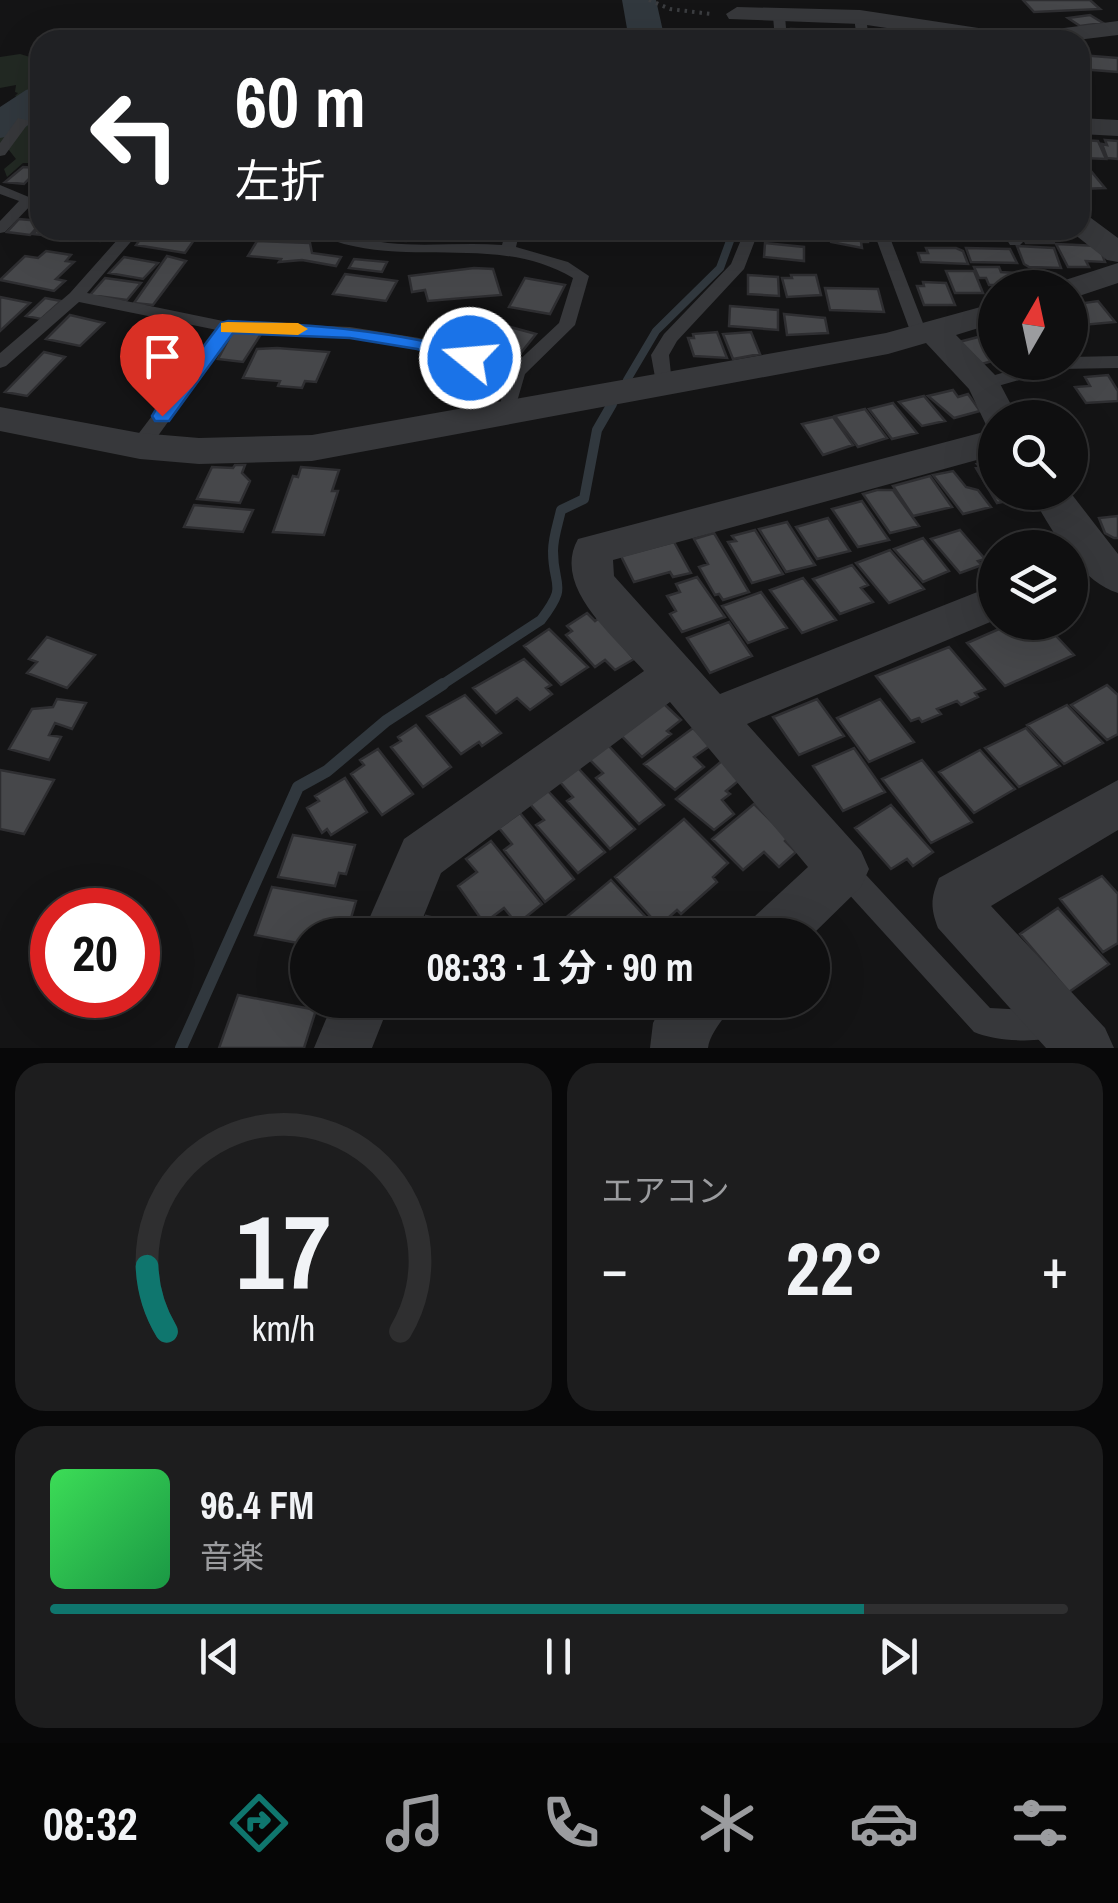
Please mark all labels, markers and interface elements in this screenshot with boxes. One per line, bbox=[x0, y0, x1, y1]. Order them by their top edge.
text: 60 m bbox=[235, 55, 366, 149]
icon: left bbox=[70, 70, 200, 200]
text: 左折 bbox=[235, 150, 325, 211]
north arrow bbox=[978, 270, 1088, 380]
map controls bbox=[978, 270, 1088, 640]
position arrow bbox=[418, 306, 522, 410]
pin bbox=[120, 314, 205, 417]
icon: arrive bbox=[135, 329, 190, 384]
button: search bbox=[978, 400, 1088, 510]
button: layers bbox=[978, 530, 1088, 640]
speed limit sign: 20 bbox=[30, 888, 160, 1018]
text: 08:33 · 1 分 · 90 m bbox=[427, 942, 693, 993]
text: エアコン bbox=[602, 1169, 730, 1212]
text: 17 bbox=[236, 1181, 331, 1321]
text: 22° bbox=[786, 1217, 884, 1318]
text: − bbox=[602, 1231, 628, 1305]
text: + bbox=[1042, 1231, 1068, 1305]
text: km/h bbox=[251, 1304, 315, 1352]
text: 96.4 FM bbox=[200, 1480, 314, 1531]
text: 音楽 bbox=[200, 1535, 264, 1578]
icon: previous bbox=[192, 1629, 247, 1684]
icon: pause bbox=[531, 1629, 586, 1684]
icon: next bbox=[871, 1629, 926, 1684]
icon: directions bbox=[224, 1788, 294, 1858]
icon: music bbox=[380, 1788, 450, 1858]
icon: phone bbox=[536, 1788, 606, 1858]
icon: climate bbox=[692, 1788, 762, 1858]
icon: car bbox=[849, 1788, 919, 1858]
icon: filters bbox=[1005, 1788, 1075, 1858]
text: 08:32 bbox=[43, 1793, 137, 1854]

